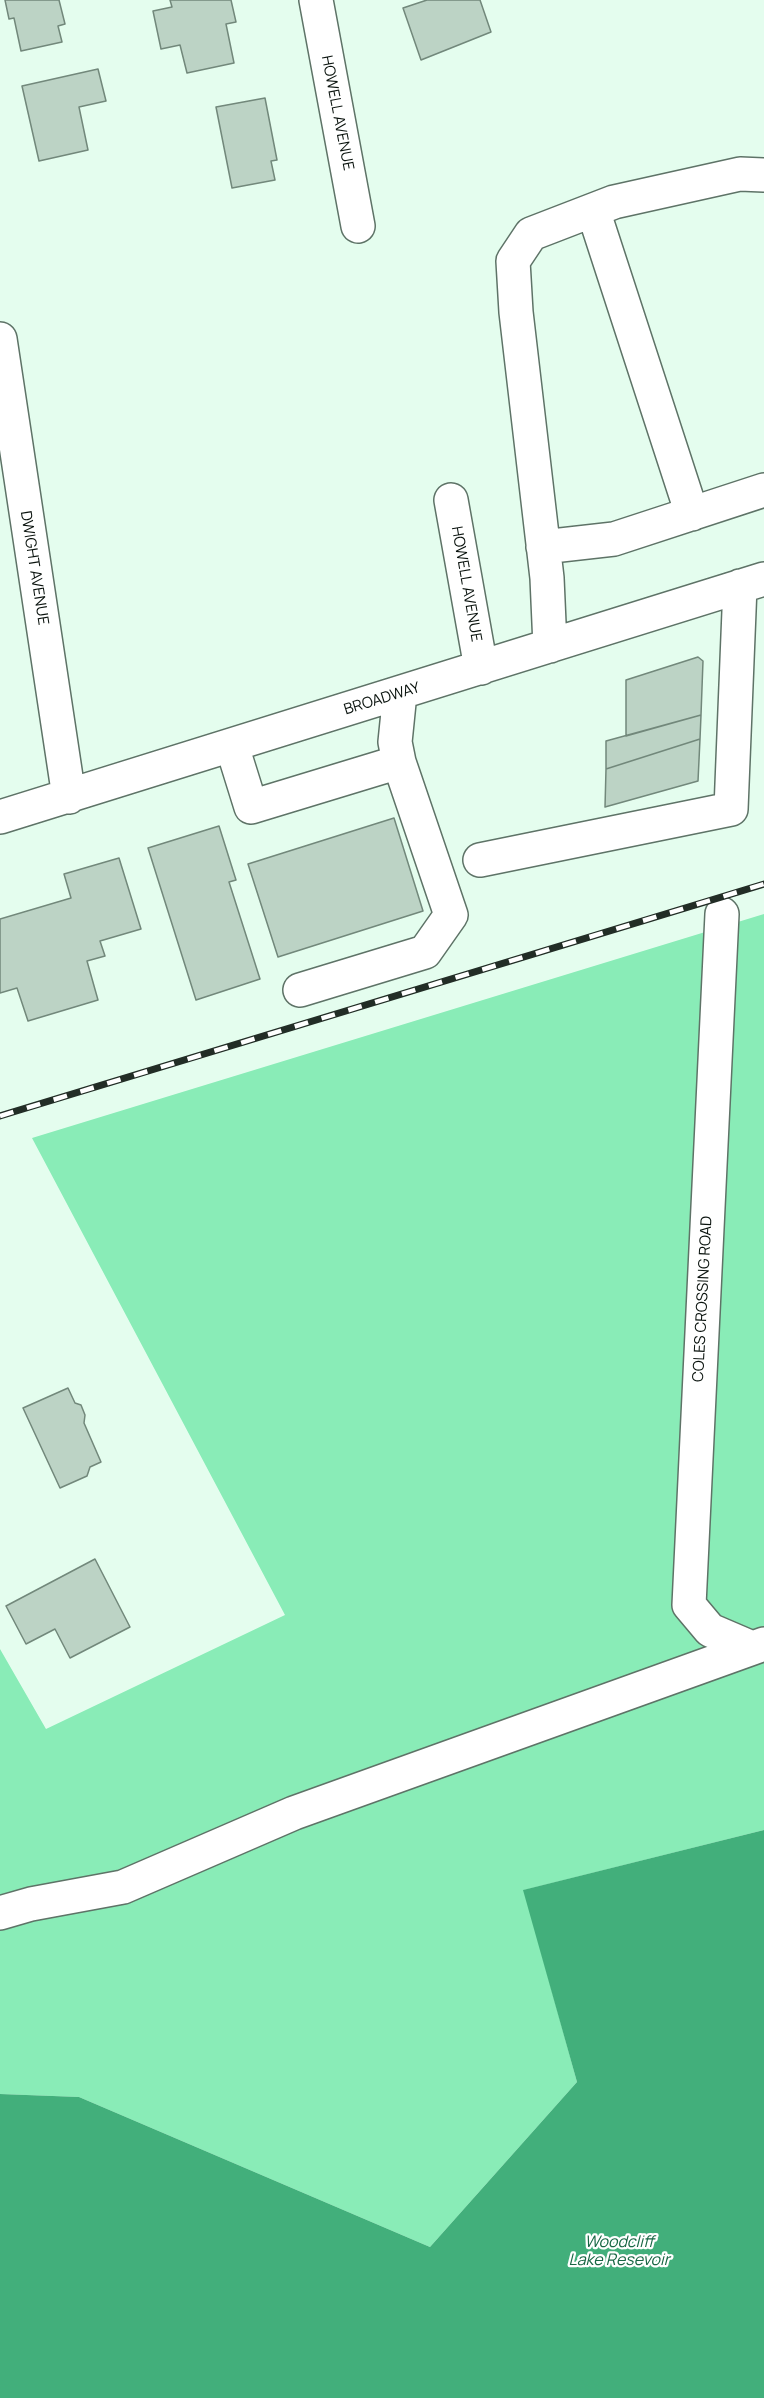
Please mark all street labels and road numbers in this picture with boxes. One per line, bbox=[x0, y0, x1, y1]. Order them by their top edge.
street label: HOWELL AVENUE bbox=[317, 54, 357, 172]
street label: DWIGHT AVENUE bbox=[16, 510, 52, 626]
street label: HOWELL AVENUE bbox=[447, 525, 485, 643]
street label: BROADWAY bbox=[342, 679, 422, 719]
street label: COLES CROSSING ROAD bbox=[690, 1215, 716, 1383]

